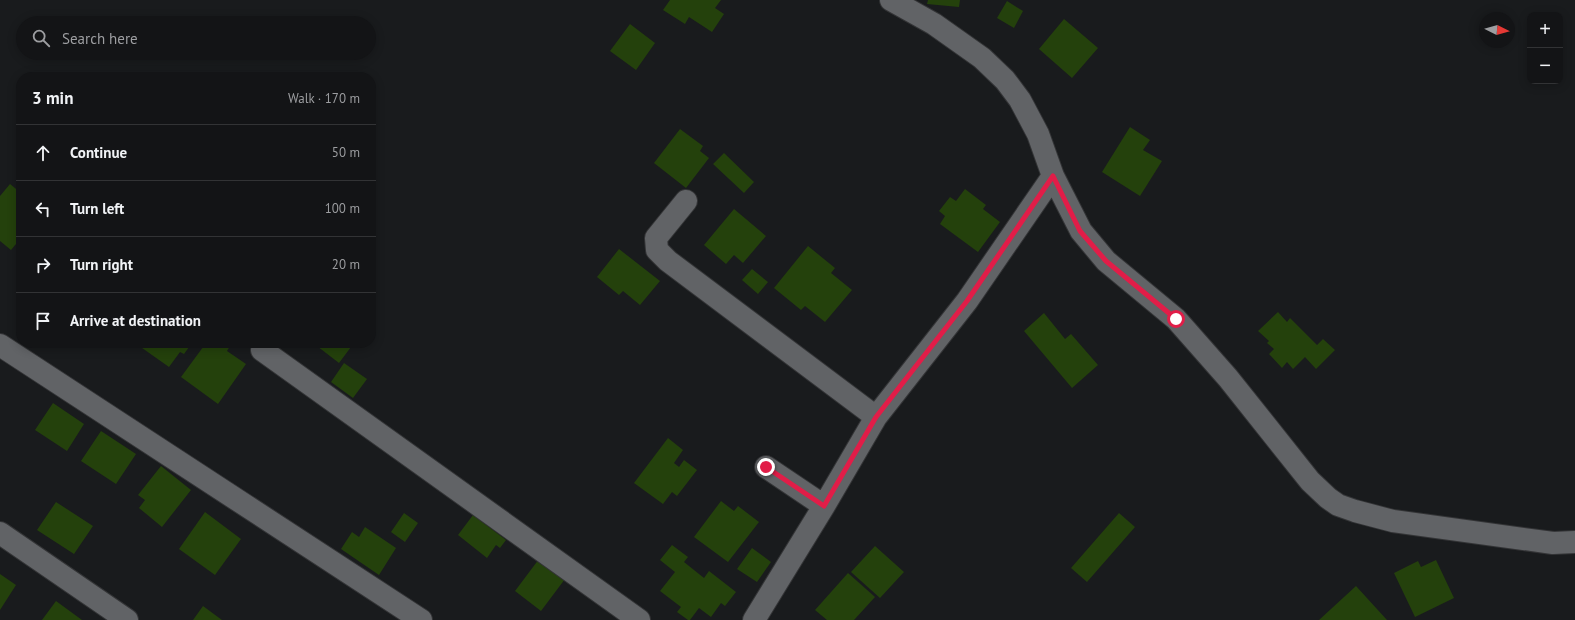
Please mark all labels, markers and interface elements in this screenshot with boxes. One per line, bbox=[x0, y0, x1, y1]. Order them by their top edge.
north arrow bbox=[1479, 12, 1515, 48]
map controls bbox=[1527, 12, 1563, 84]
button: + bbox=[1527, 12, 1563, 48]
search box bbox=[16, 16, 376, 60]
icon: search bbox=[30, 27, 52, 49]
text: Search here bbox=[62, 29, 138, 48]
button: − bbox=[1527, 48, 1563, 84]
text: 3 min bbox=[32, 87, 73, 109]
text: Walk · 170 m bbox=[288, 90, 360, 107]
icon: ahead bbox=[32, 142, 54, 164]
text: Continue bbox=[70, 143, 127, 162]
text: 50 m bbox=[332, 144, 360, 161]
icon: left bbox=[32, 198, 54, 220]
text: Turn left bbox=[70, 199, 124, 218]
text: 100 m bbox=[325, 200, 360, 217]
icon: right bbox=[32, 254, 54, 276]
text: Turn right bbox=[70, 255, 133, 274]
text: 20 m bbox=[332, 256, 360, 273]
icon: arrive bbox=[32, 310, 54, 332]
route start bbox=[1167, 310, 1185, 328]
text: Arrive at destination bbox=[70, 311, 201, 330]
route end bbox=[757, 458, 775, 476]

